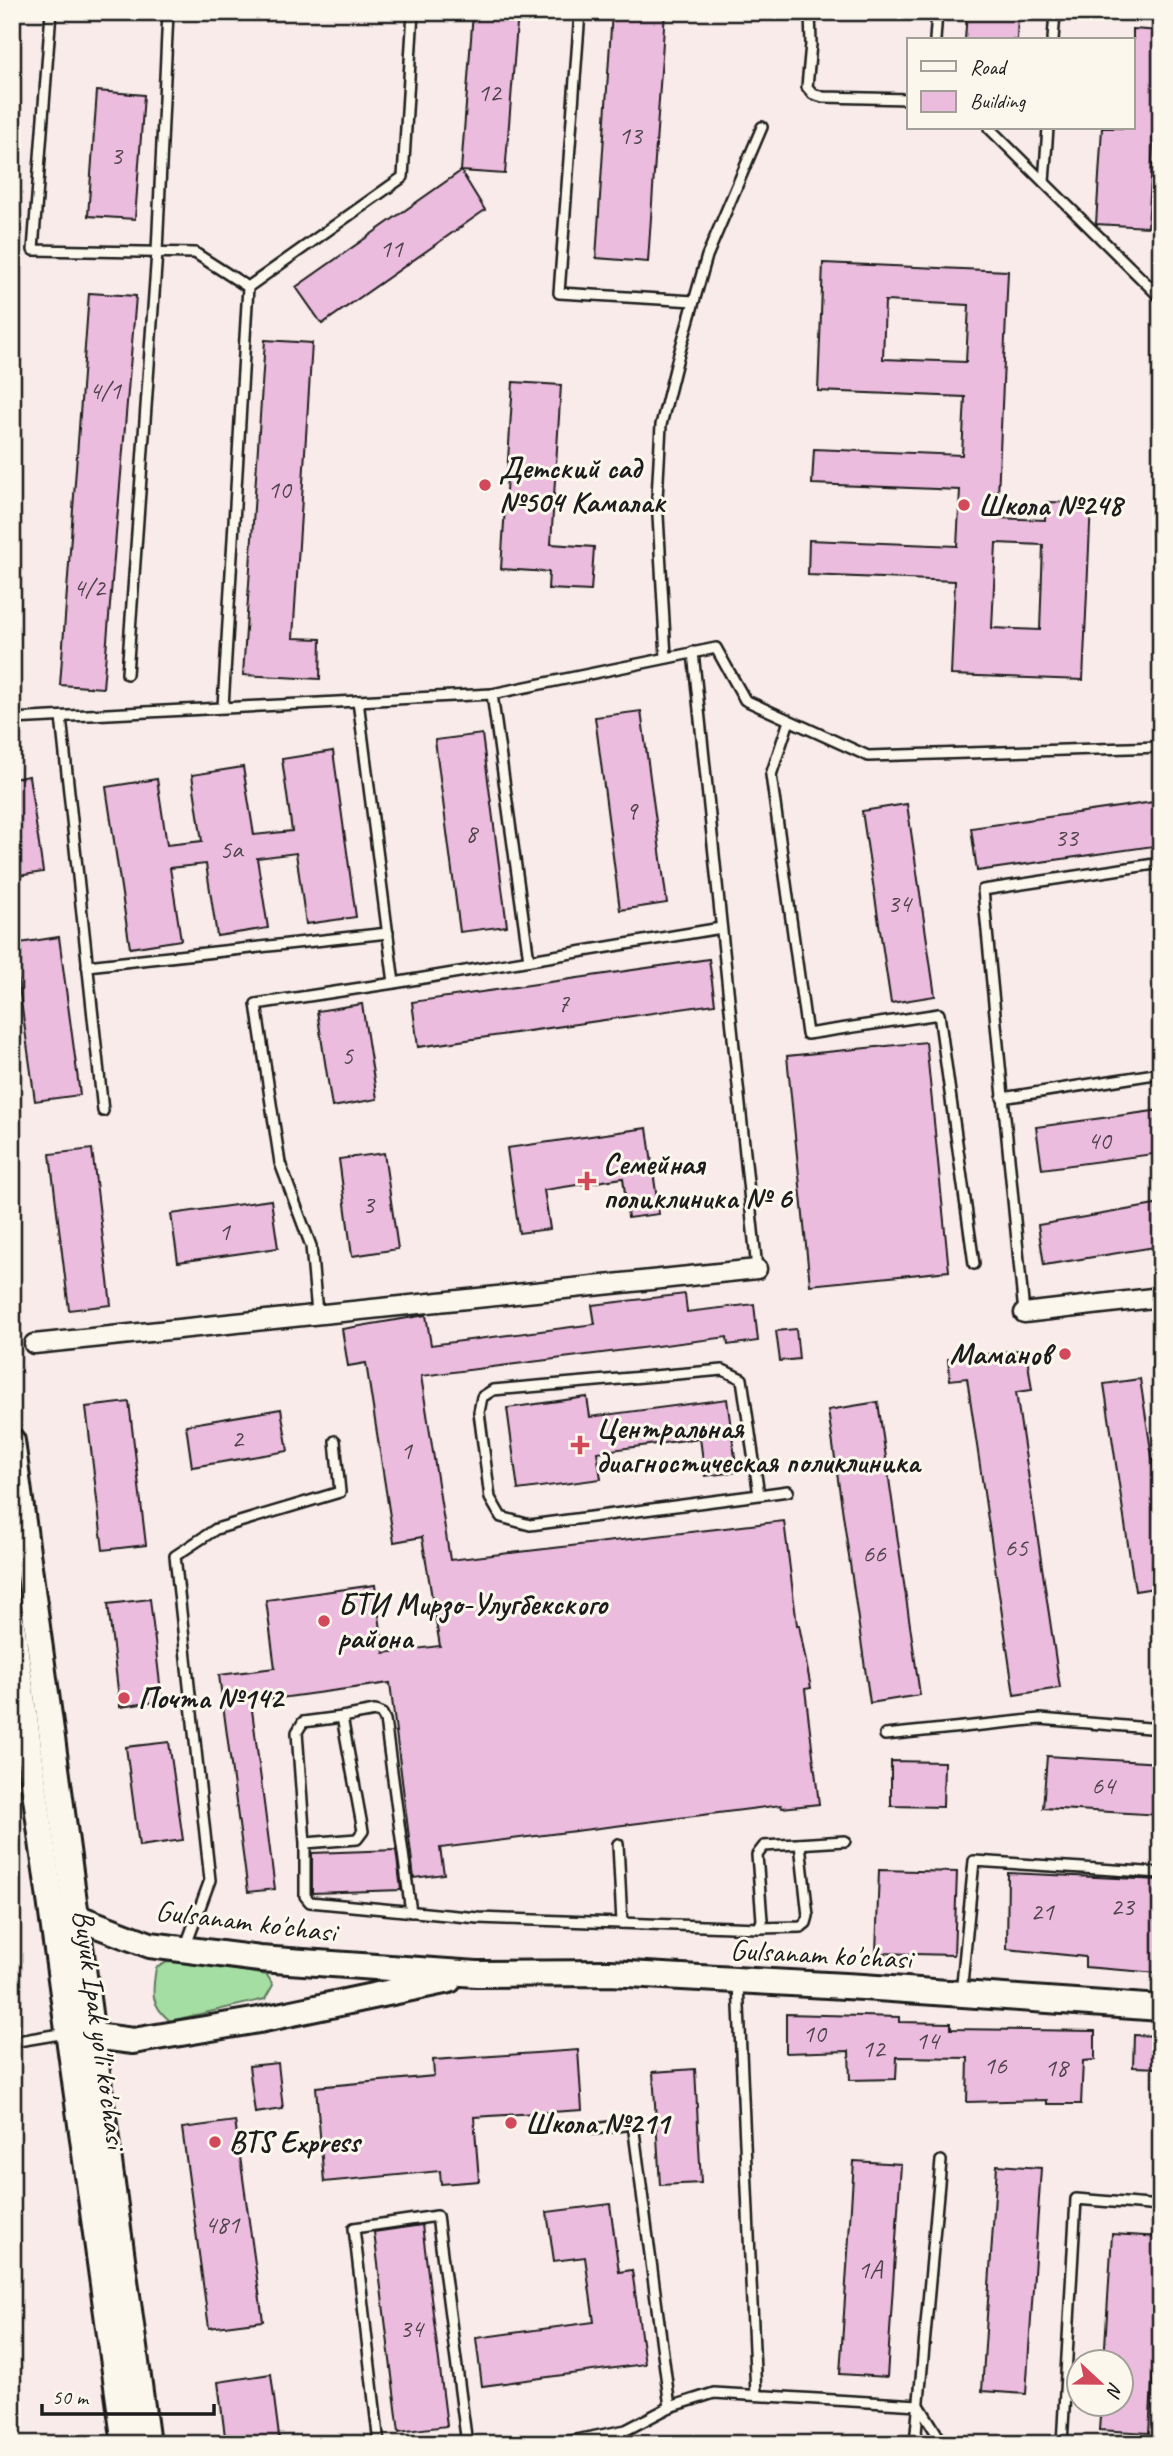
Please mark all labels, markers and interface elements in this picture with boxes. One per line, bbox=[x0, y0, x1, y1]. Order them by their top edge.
legend bbox=[907, 38, 1134, 130]
text: Road bbox=[970, 54, 1009, 80]
house number: 12 bbox=[477, 76, 503, 109]
text: Building bbox=[970, 88, 1027, 114]
house number: 13 bbox=[618, 119, 644, 152]
house number: 3 bbox=[110, 139, 124, 172]
house number: 11 bbox=[379, 232, 404, 265]
house number: 4/1 bbox=[89, 374, 122, 407]
place label: Детский сад №504 Камалак bbox=[499, 449, 666, 521]
house number: 10 bbox=[267, 473, 293, 506]
marker: Детский сад №504 Камалак bbox=[477, 477, 493, 493]
place label: Школа №248 bbox=[978, 486, 1126, 524]
marker: Школа №248 bbox=[956, 497, 972, 513]
house number: 4/2 bbox=[73, 571, 107, 604]
house number: 9 bbox=[625, 794, 639, 827]
house number: 8 bbox=[465, 817, 479, 850]
house number: 33 bbox=[1054, 821, 1080, 854]
house number: 5а bbox=[219, 833, 244, 866]
house number: 34 bbox=[887, 887, 913, 920]
house number: 7 bbox=[557, 987, 570, 1020]
house number: 5 bbox=[341, 1039, 354, 1072]
house number: 40 bbox=[1087, 1124, 1113, 1157]
place label: Семейная поликлиника № 6 bbox=[603, 1145, 793, 1217]
marker: Семейная поликлиника № 6 bbox=[577, 1171, 597, 1191]
house number: 3 bbox=[362, 1188, 376, 1221]
house number: 1 bbox=[218, 1215, 231, 1248]
place label: Маманов bbox=[950, 1335, 1057, 1373]
marker: Маманов bbox=[1057, 1346, 1073, 1362]
place label: Центральная диагностическая поликлиника bbox=[596, 1409, 922, 1481]
house number: 2 bbox=[231, 1422, 245, 1455]
house number: 1 bbox=[400, 1434, 413, 1467]
marker: Центральная диагностическая поликлиника bbox=[570, 1435, 590, 1455]
house number: 65 bbox=[1004, 1531, 1029, 1564]
house number: 66 bbox=[862, 1537, 887, 1570]
place label: БТИ Мирзо-Улугбекского района bbox=[338, 1585, 609, 1657]
marker: БТИ Мирзо-Улугбекского района bbox=[316, 1613, 332, 1629]
place label: Почта №142 bbox=[138, 1679, 285, 1717]
marker: Почта №142 bbox=[116, 1690, 132, 1706]
house number: 64 bbox=[1091, 1769, 1117, 1802]
house number: 23 bbox=[1110, 1890, 1136, 1923]
street label: Gulsanam ko'chasi bbox=[154, 1891, 342, 1951]
house number: 21 bbox=[1030, 1895, 1055, 1928]
street label: Buyuk Ipak yo'li ko'chasi bbox=[64, 1907, 136, 2154]
street label: Gulsanam ko'chasi bbox=[729, 1930, 916, 1978]
house number: 10 bbox=[802, 2017, 828, 2050]
house number: 14 bbox=[915, 2024, 941, 2057]
house number: 12 bbox=[861, 2032, 887, 2065]
house number: 16 bbox=[983, 2049, 1008, 2082]
house number: 18 bbox=[1044, 2051, 1070, 2084]
place label: Школа №211 bbox=[525, 2104, 673, 2142]
marker: Школа №211 bbox=[503, 2115, 519, 2131]
place label: BTS Express bbox=[229, 2123, 363, 2161]
marker: BTS Express bbox=[207, 2134, 223, 2150]
house number: 481 bbox=[204, 2208, 241, 2241]
house number: 1A bbox=[858, 2253, 884, 2286]
house number: 34 bbox=[399, 2312, 425, 2345]
north arrow bbox=[1064, 2348, 1134, 2418]
scale bar bbox=[42, 2372, 214, 2416]
text: N bbox=[1100, 2379, 1128, 2402]
text: 50 m bbox=[52, 2384, 90, 2410]

